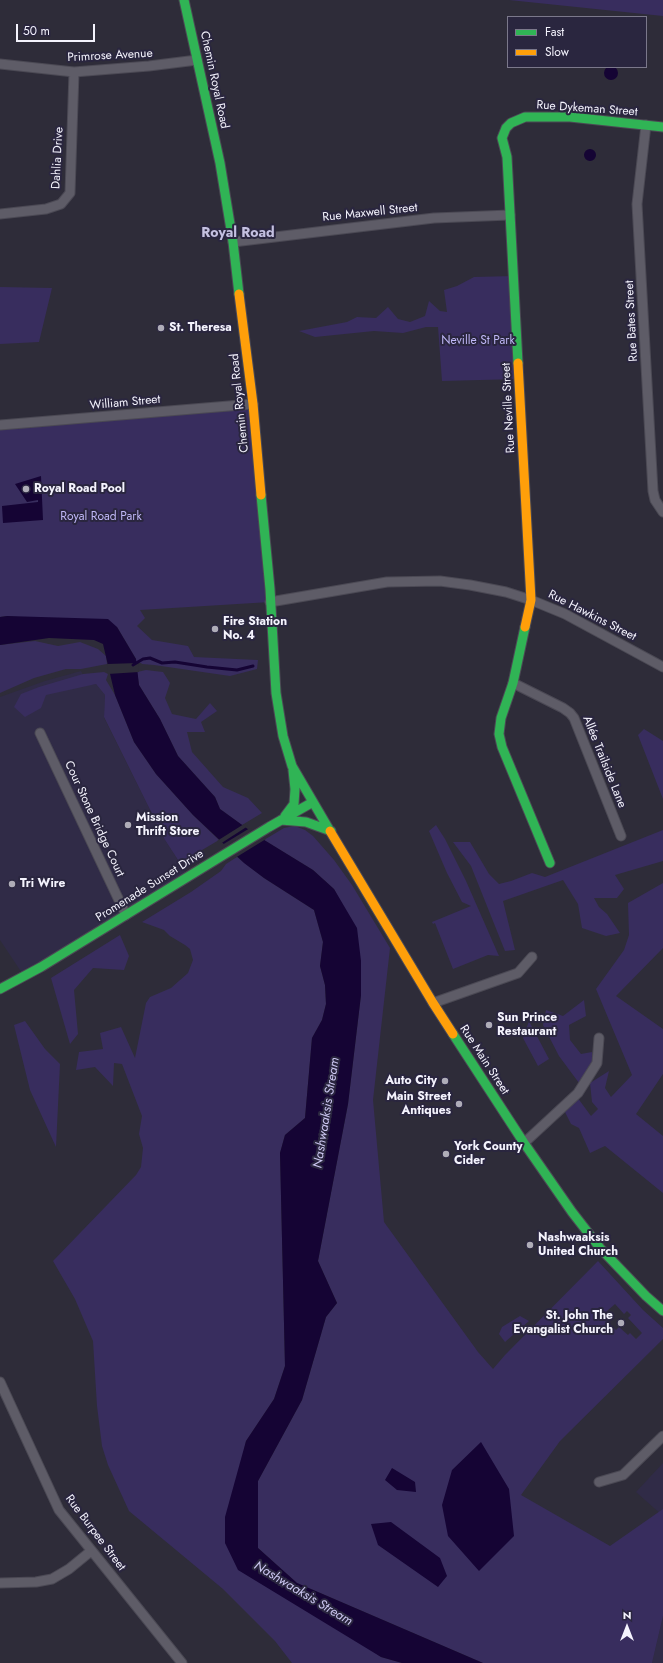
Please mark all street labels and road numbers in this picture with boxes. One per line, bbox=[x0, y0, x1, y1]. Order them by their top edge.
street label: Chemin Royal Road bbox=[197, 30, 231, 130]
street label: Primrose Avenue bbox=[67, 47, 153, 65]
street label: Rue Dykeman Street bbox=[536, 98, 638, 120]
street label: Dahlia Drive bbox=[49, 127, 67, 189]
street label: Rue Maxwell Street bbox=[322, 201, 418, 225]
street label: Rue Bates Street bbox=[623, 280, 641, 362]
street label: Chemin Royal Road bbox=[228, 353, 252, 453]
street label: Rue Neville Street bbox=[499, 362, 519, 454]
street label: William Street bbox=[89, 393, 161, 413]
street label: Rue Hawkins Street bbox=[546, 588, 638, 644]
street label: Allée Trailside Lane bbox=[579, 714, 629, 810]
street label: Cour Stone Bridge Court bbox=[61, 759, 127, 879]
street label: Promenade Sunset Drive bbox=[93, 847, 207, 925]
street label: Rue Main Street bbox=[456, 1023, 512, 1097]
street label: Rue Burpee Street bbox=[62, 1492, 128, 1574]

